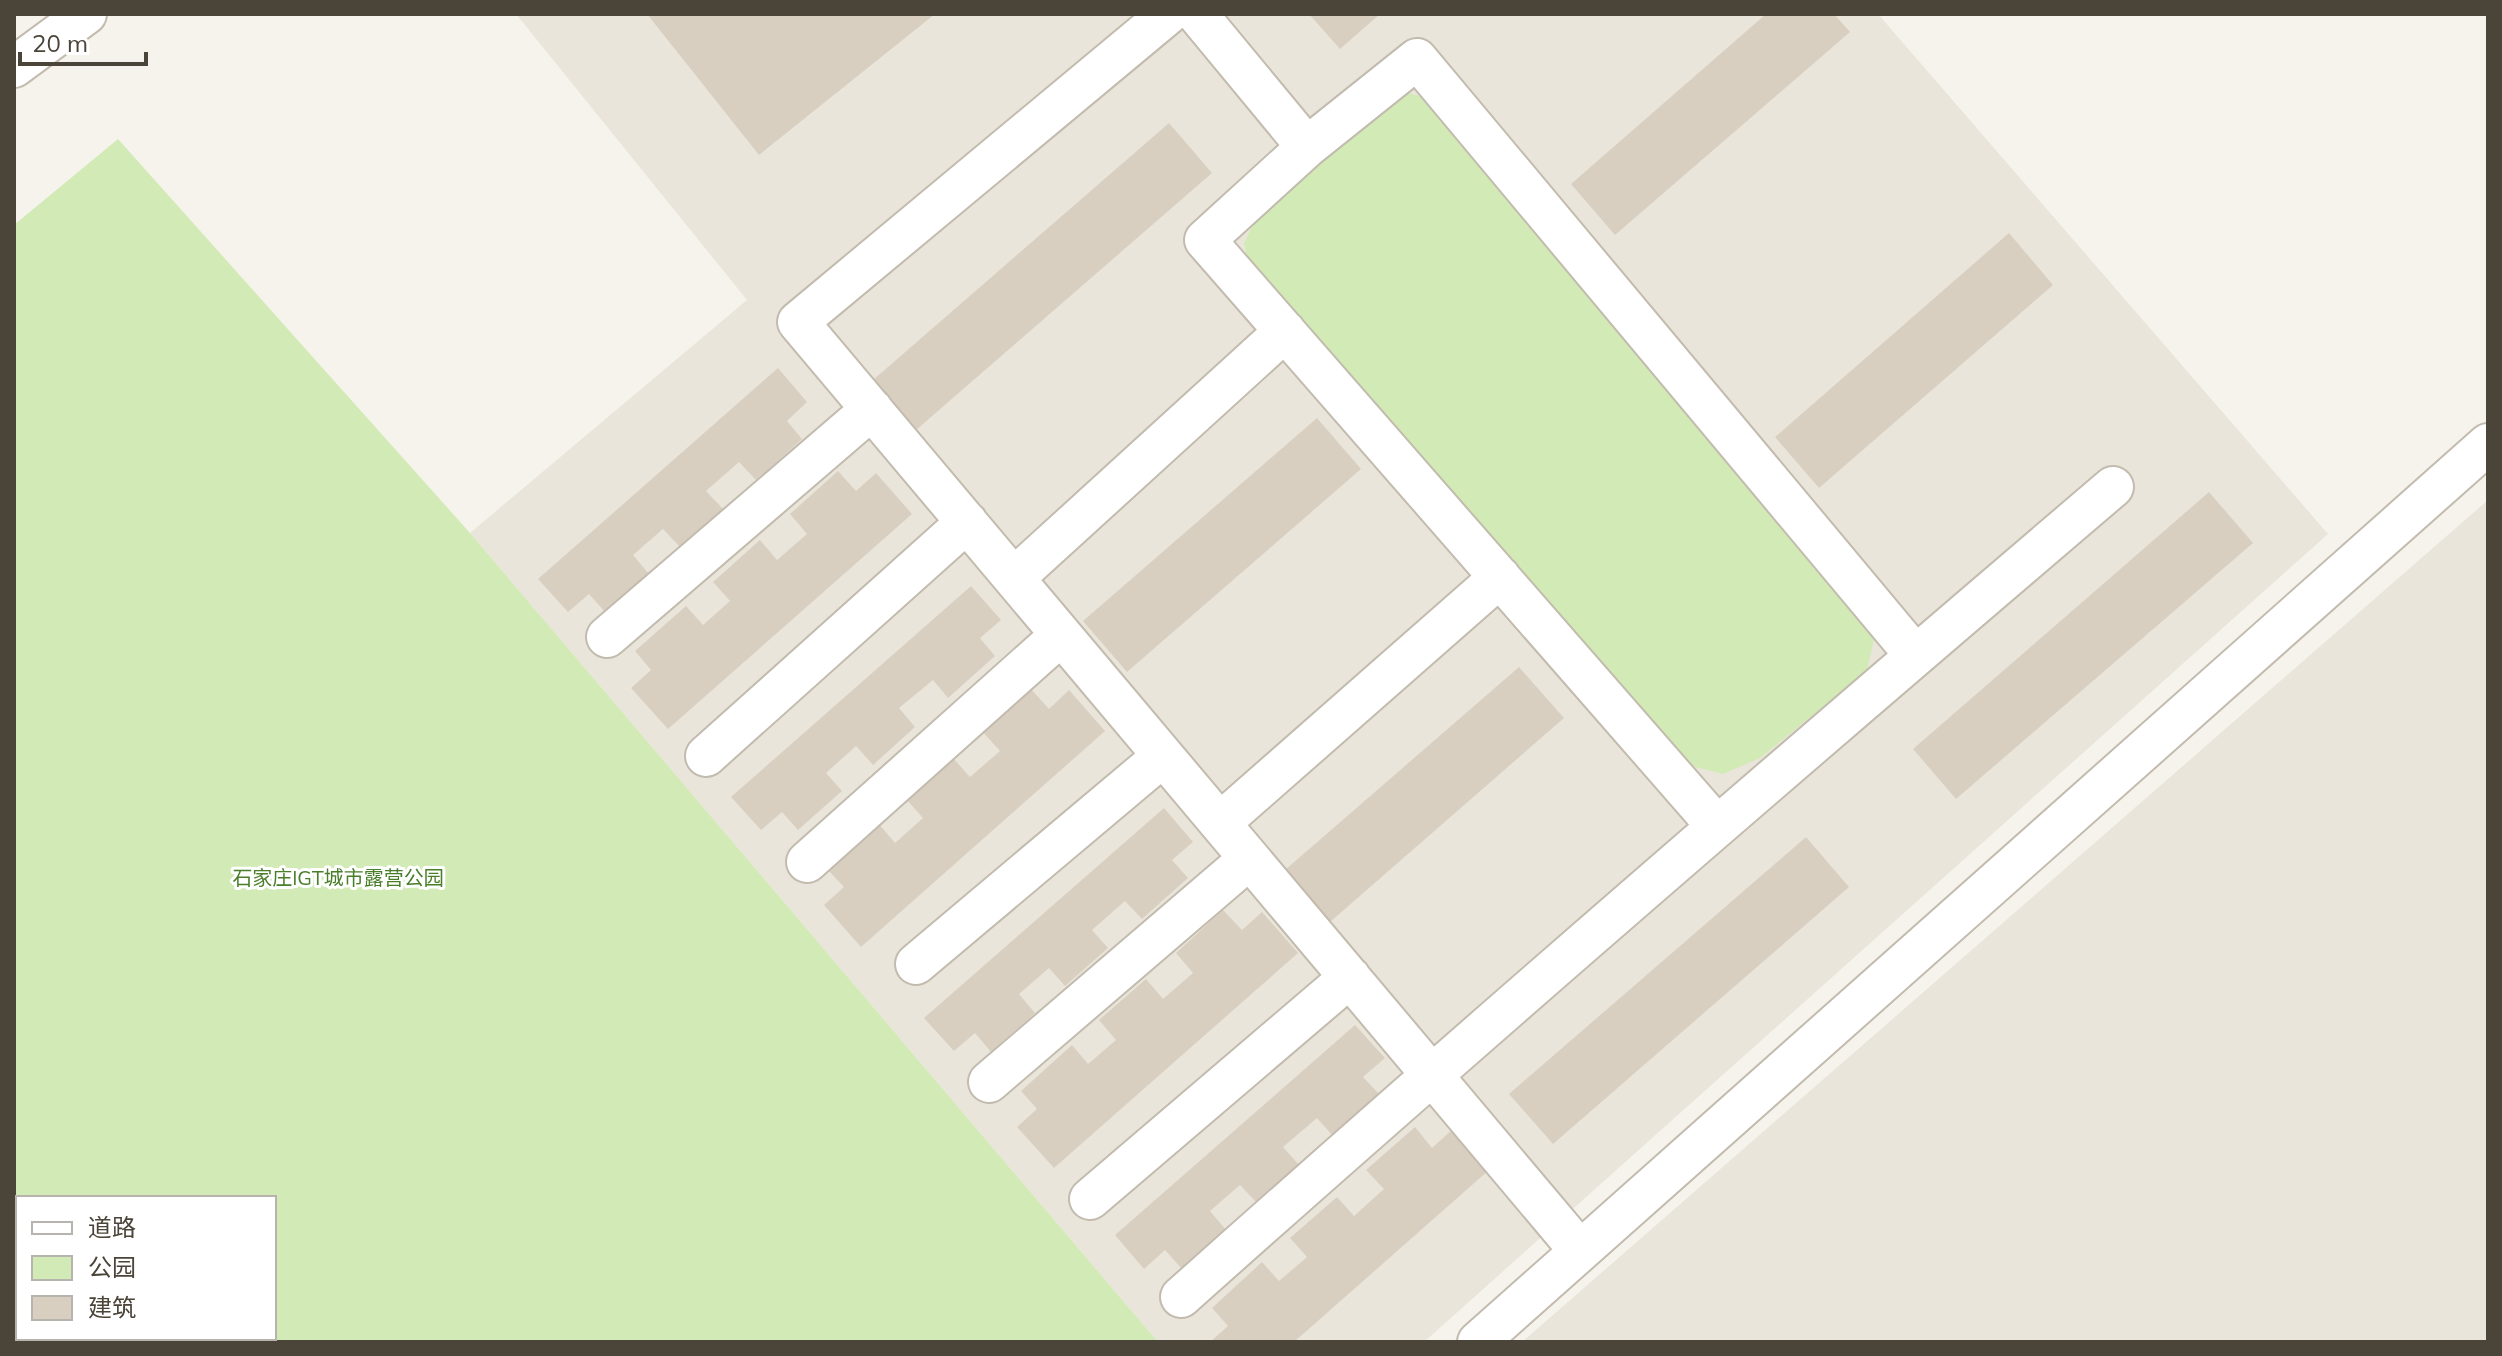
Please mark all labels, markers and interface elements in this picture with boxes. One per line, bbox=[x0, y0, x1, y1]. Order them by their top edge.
scale bar bbox=[20, 16, 146, 66]
text: 20 m bbox=[32, 28, 88, 58]
park label: 石家庄IGT城市露营公园 bbox=[232, 865, 444, 890]
legend bbox=[16, 1196, 276, 1340]
text: 道路 bbox=[88, 1212, 136, 1242]
text: 公园 bbox=[88, 1252, 136, 1282]
text: 建筑 bbox=[88, 1292, 136, 1322]

